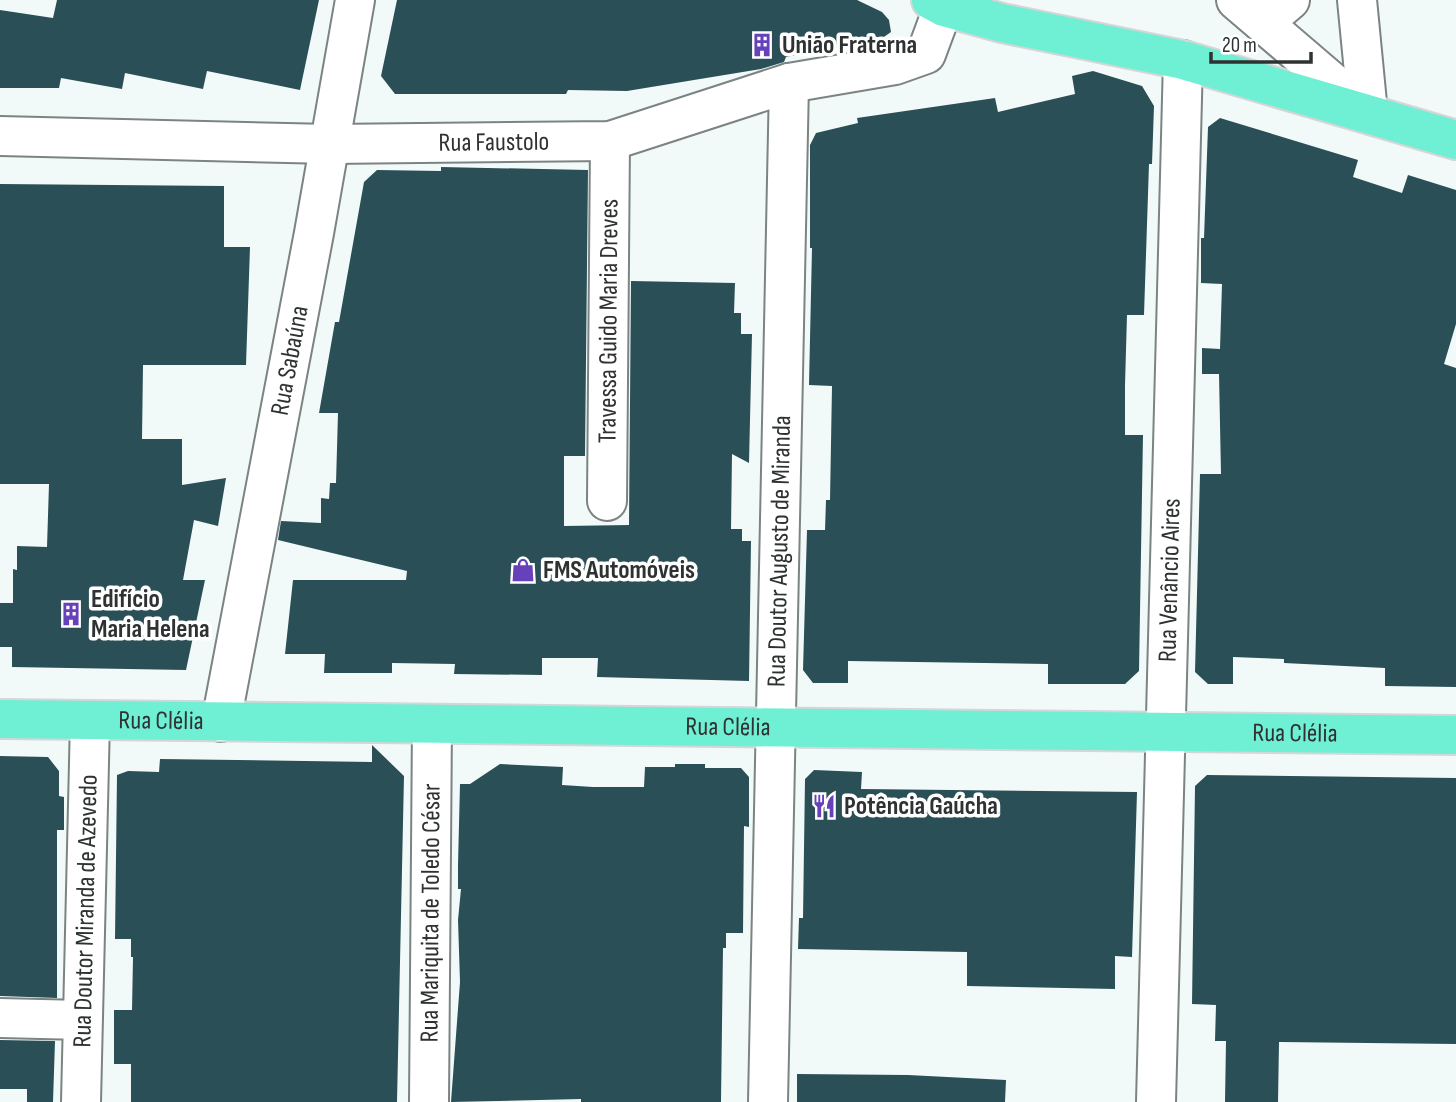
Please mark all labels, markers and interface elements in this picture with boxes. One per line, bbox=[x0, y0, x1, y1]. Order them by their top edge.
scale bar bbox=[1211, 21, 1311, 65]
place label: União Fraterna bbox=[782, 30, 917, 61]
building icon: União Fraterna bbox=[748, 31, 776, 59]
text: 20 m bbox=[1222, 33, 1257, 58]
street label: Rua Faustolo bbox=[438, 126, 549, 158]
street label: Travessa Guido Maria Dreves bbox=[592, 199, 625, 443]
street label: Rua Sabaúna bbox=[264, 303, 315, 418]
street label: Rua Doutor Augusto de Miranda bbox=[761, 415, 798, 687]
street label: Rua Venâncio Aires bbox=[1152, 498, 1187, 662]
place label: FMS Automóveis bbox=[543, 555, 695, 586]
shop icon: FMS Automóveis bbox=[509, 556, 537, 584]
place label: Edifício Maria Helena bbox=[91, 584, 210, 645]
building icon: Edifício Maria Helena bbox=[57, 600, 85, 628]
street label: Rua Clélia bbox=[118, 705, 204, 737]
street label: Rua Clélia bbox=[685, 711, 771, 743]
street label: Rua Clélia bbox=[1252, 717, 1338, 749]
street label: Rua Doutor Miranda de Azevedo bbox=[67, 774, 104, 1048]
street label: Rua Mariquita de Toledo César bbox=[414, 783, 447, 1043]
place label: Potência Gaúcha bbox=[844, 791, 998, 822]
restaurant icon: Potência Gaúcha bbox=[810, 792, 838, 820]

